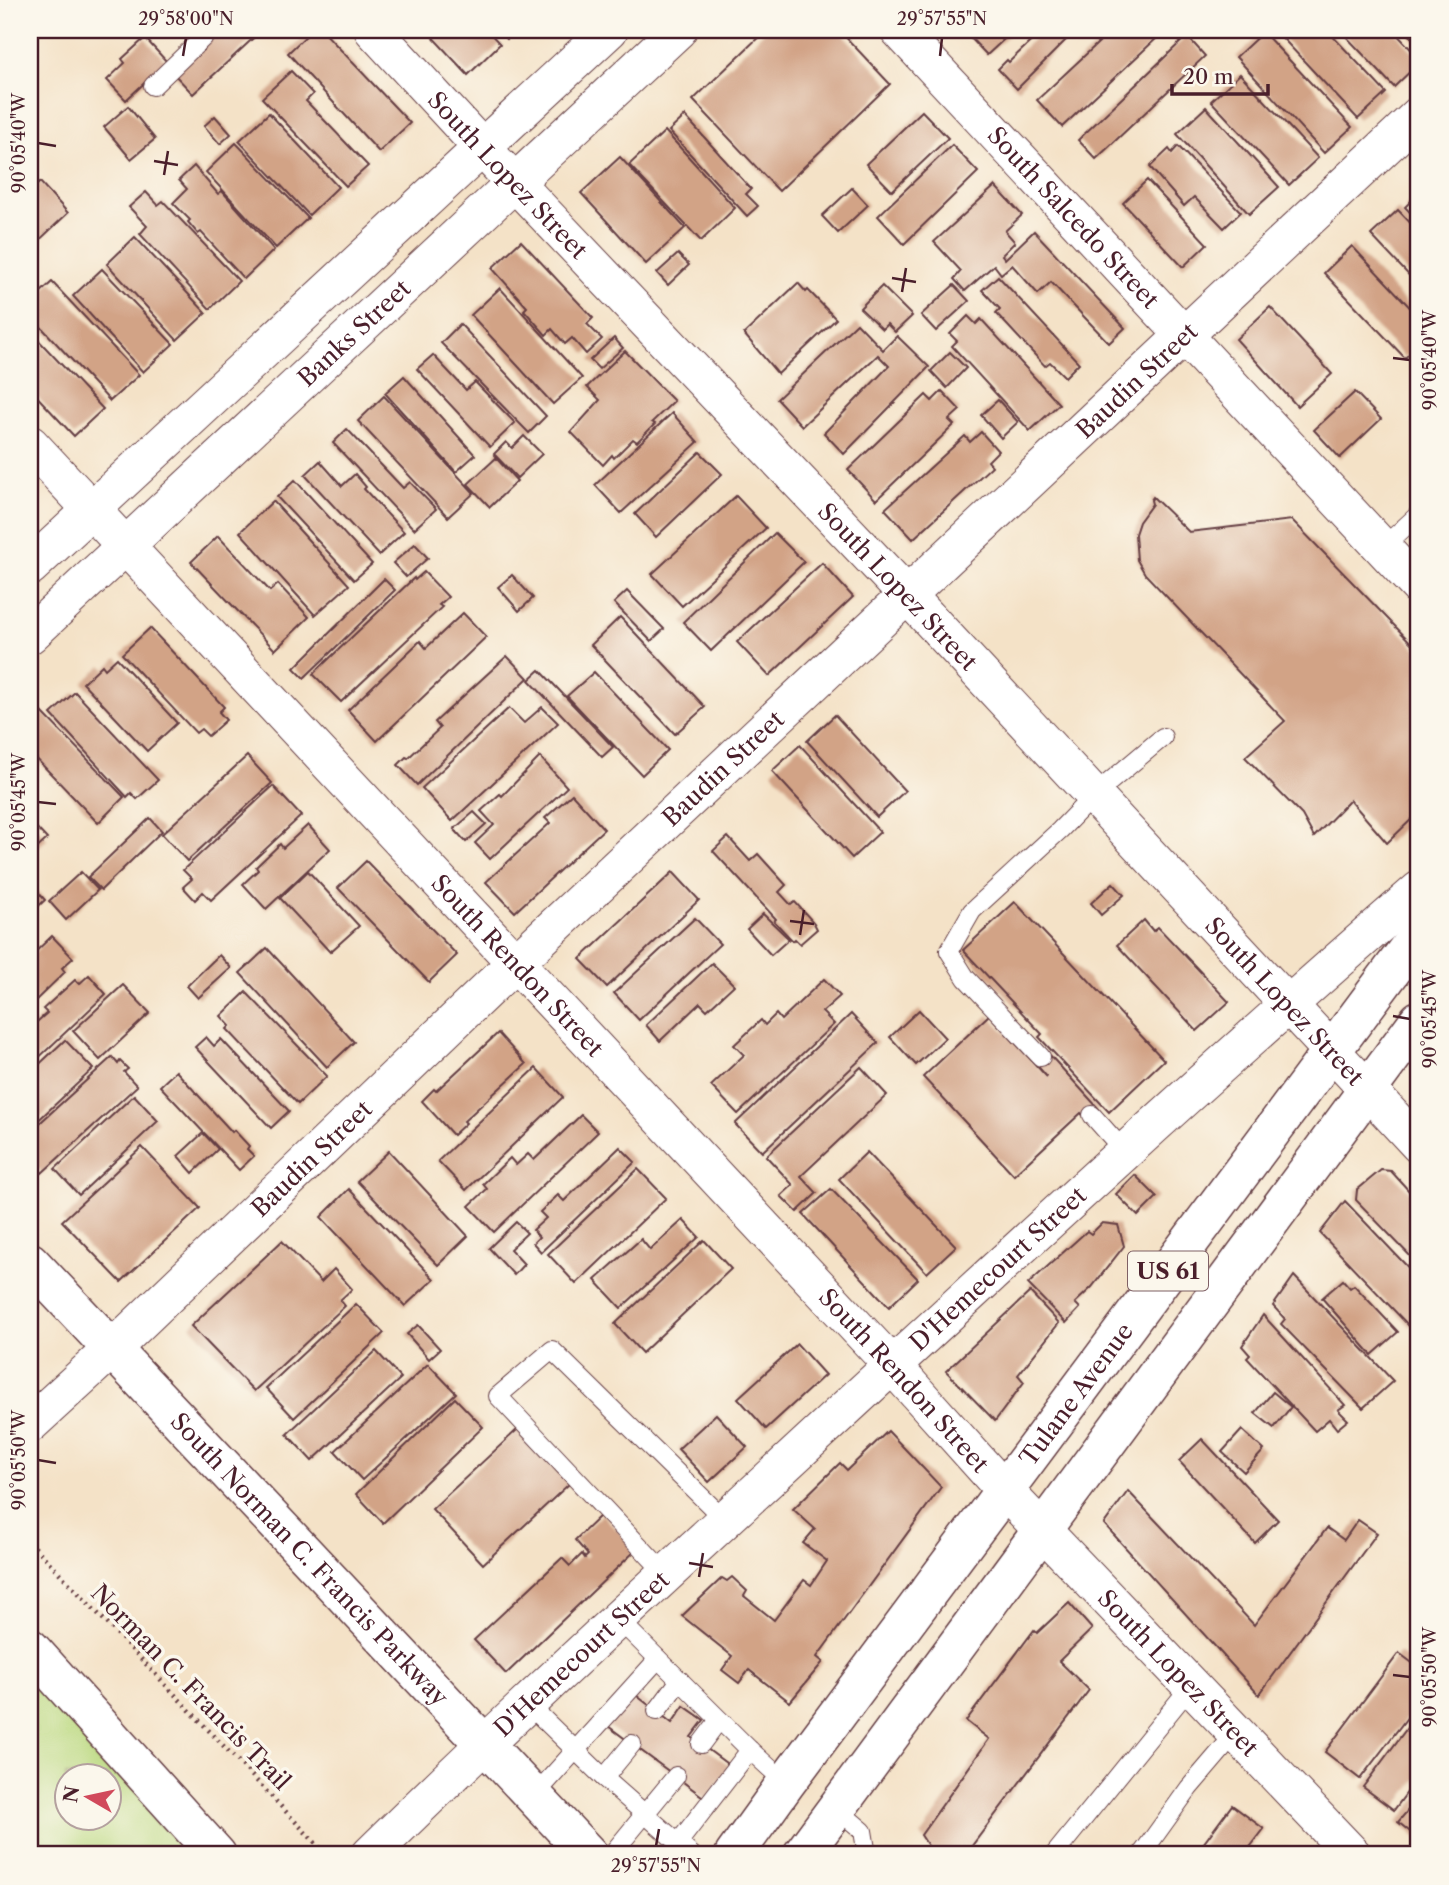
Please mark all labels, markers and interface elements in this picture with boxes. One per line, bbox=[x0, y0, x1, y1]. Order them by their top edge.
text: 29°58'00"N bbox=[138, 8, 234, 30]
text: 29°57'55"N bbox=[897, 8, 987, 30]
scale bar bbox=[1172, 52, 1269, 96]
text: 20 m bbox=[1183, 64, 1234, 89]
street label: South Lopez Street bbox=[422, 85, 594, 265]
text: 90°05'40"W bbox=[8, 92, 30, 193]
street label: South Salcedo Street bbox=[982, 120, 1166, 314]
street label: Banks Street bbox=[292, 273, 416, 392]
text: 90°05'40"W bbox=[1419, 309, 1441, 410]
street label: Baudin Street bbox=[1070, 316, 1203, 444]
street label: South Lopez Street bbox=[812, 497, 984, 676]
street label: Baudin Street bbox=[656, 704, 790, 832]
text: 90°05'45"W bbox=[8, 751, 30, 851]
street label: South Rendon Street bbox=[426, 868, 610, 1063]
street label: South Lopez Street bbox=[1200, 911, 1371, 1091]
text: 90°05'45"W bbox=[1419, 968, 1441, 1068]
street label: Baudin Street bbox=[245, 1094, 378, 1222]
street label: D'Hemecourt Street bbox=[903, 1180, 1092, 1357]
road number: US 61 bbox=[1128, 1252, 1208, 1290]
street label: South Rendon Street bbox=[813, 1282, 996, 1478]
street label: Tulane Avenue bbox=[1013, 1317, 1139, 1471]
street label: South Norman C. Francis Parkway bbox=[165, 1406, 455, 1712]
text: 90°05'50"W bbox=[8, 1408, 30, 1510]
street label: D'Hemecourt Street bbox=[488, 1564, 675, 1742]
street label: Norman C. Francis Trail bbox=[85, 1578, 297, 1796]
street label: South Lopez Street bbox=[1092, 1583, 1265, 1762]
text: 90°05'50"W bbox=[1419, 1625, 1441, 1727]
north arrow bbox=[52, 1762, 122, 1832]
text: N bbox=[59, 1784, 84, 1804]
text: 29°57'55"N bbox=[611, 1855, 701, 1877]

